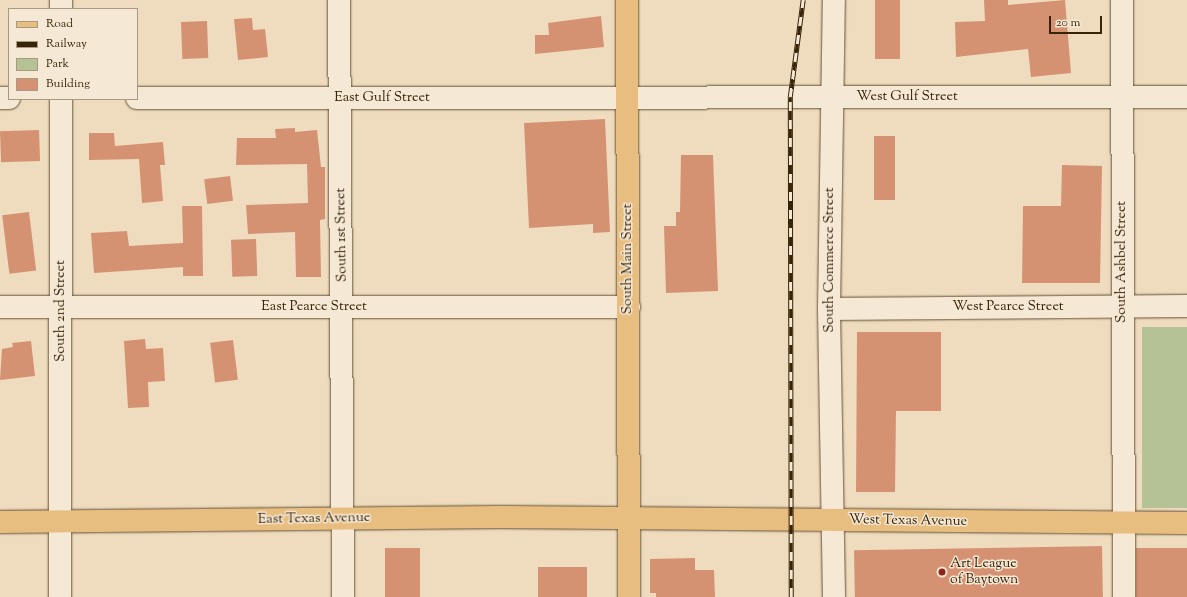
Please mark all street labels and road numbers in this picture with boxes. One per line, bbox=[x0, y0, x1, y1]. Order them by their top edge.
street label: West Gulf Street bbox=[856, 89, 958, 105]
street label: East Gulf Street bbox=[334, 90, 430, 106]
street label: South Commerce Street bbox=[822, 187, 838, 333]
street label: South 1st Street bbox=[333, 188, 351, 282]
street label: South Ashbel Street bbox=[1114, 201, 1130, 323]
street label: South Main Street bbox=[620, 204, 636, 314]
street label: South 2nd Street bbox=[53, 260, 69, 362]
street label: East Pearce Street bbox=[261, 299, 367, 315]
street label: West Pearce Street bbox=[952, 299, 1064, 315]
street label: East Texas Avenue bbox=[258, 510, 370, 528]
street label: West Texas Avenue bbox=[849, 512, 967, 530]

